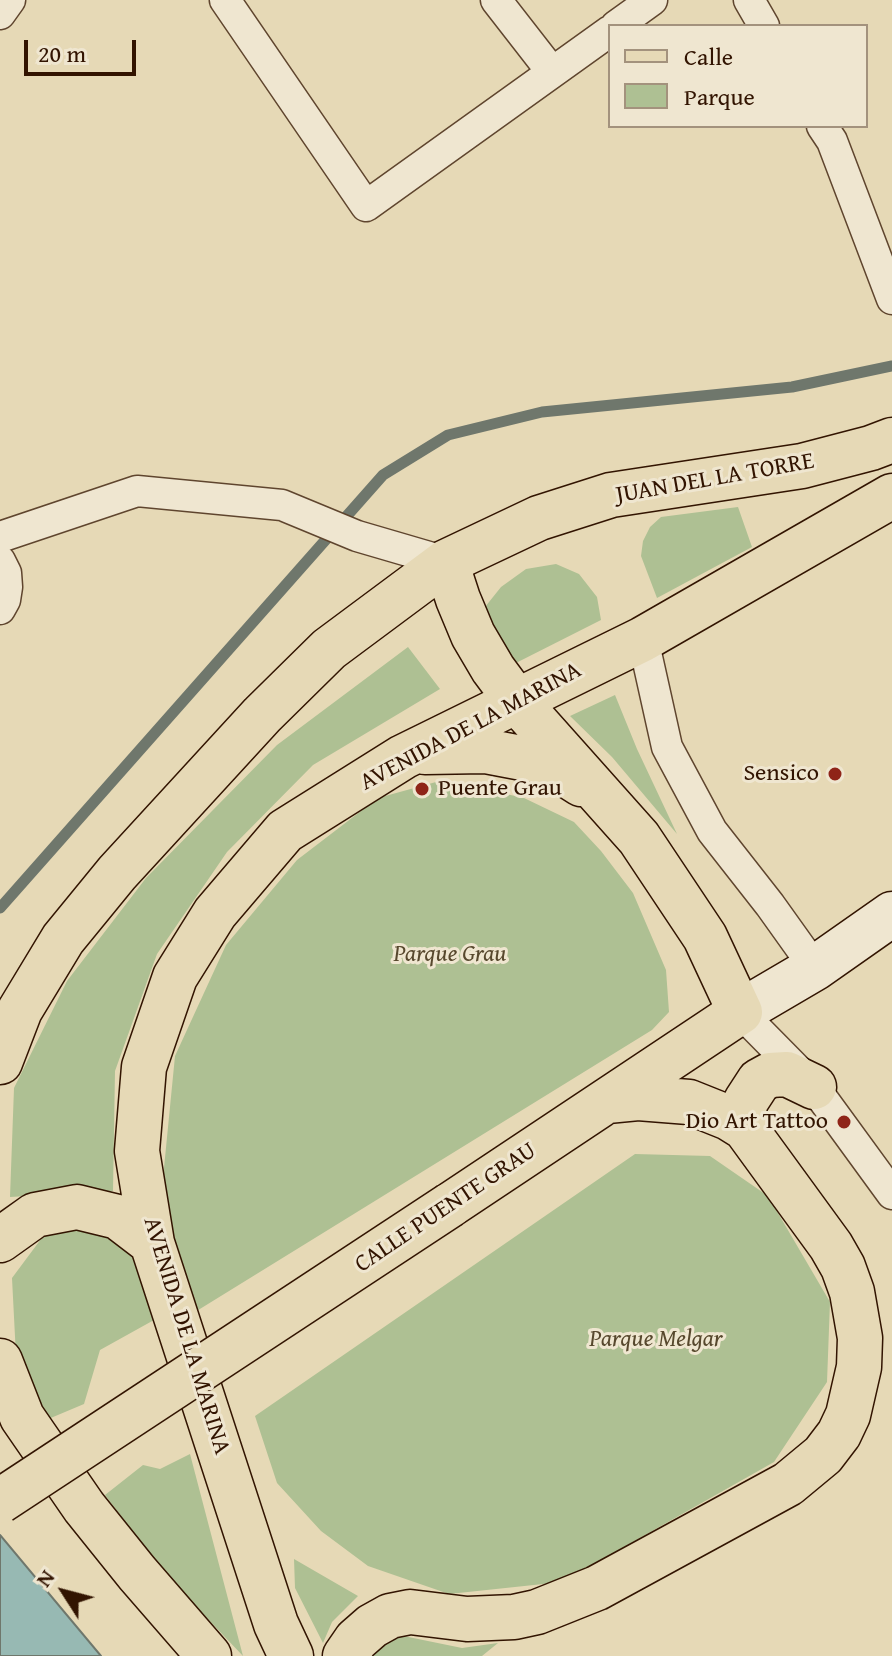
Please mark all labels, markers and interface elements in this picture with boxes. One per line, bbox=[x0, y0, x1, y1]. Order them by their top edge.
scale bar bbox=[28, 24, 140, 74]
legend bbox=[608, 24, 868, 128]
text: 20 m bbox=[38, 36, 86, 71]
text: Calle bbox=[684, 39, 733, 74]
text: Parque bbox=[684, 79, 755, 114]
street label: JUAN DEL LA TORRE bbox=[614, 447, 816, 511]
street label: AVENIDA DE LA MARINA bbox=[355, 656, 587, 798]
place label: Sensico bbox=[743, 760, 819, 788]
marker: Sensico bbox=[826, 765, 844, 783]
place label: Puente Grau bbox=[438, 775, 562, 803]
marker: Puente Grau bbox=[413, 780, 431, 798]
park label: Parque Grau bbox=[393, 941, 507, 969]
place label: Dio Art Tattoo bbox=[686, 1108, 828, 1136]
marker: Dio Art Tattoo bbox=[835, 1113, 853, 1131]
street label: CALLE PUENTE GRAU bbox=[350, 1137, 542, 1279]
street label: AVENIDA DE LA MARINA bbox=[136, 1214, 236, 1458]
park label: Parque Melgar bbox=[589, 1326, 723, 1354]
north arrow bbox=[24, 1552, 104, 1632]
text: N bbox=[27, 1563, 62, 1593]

